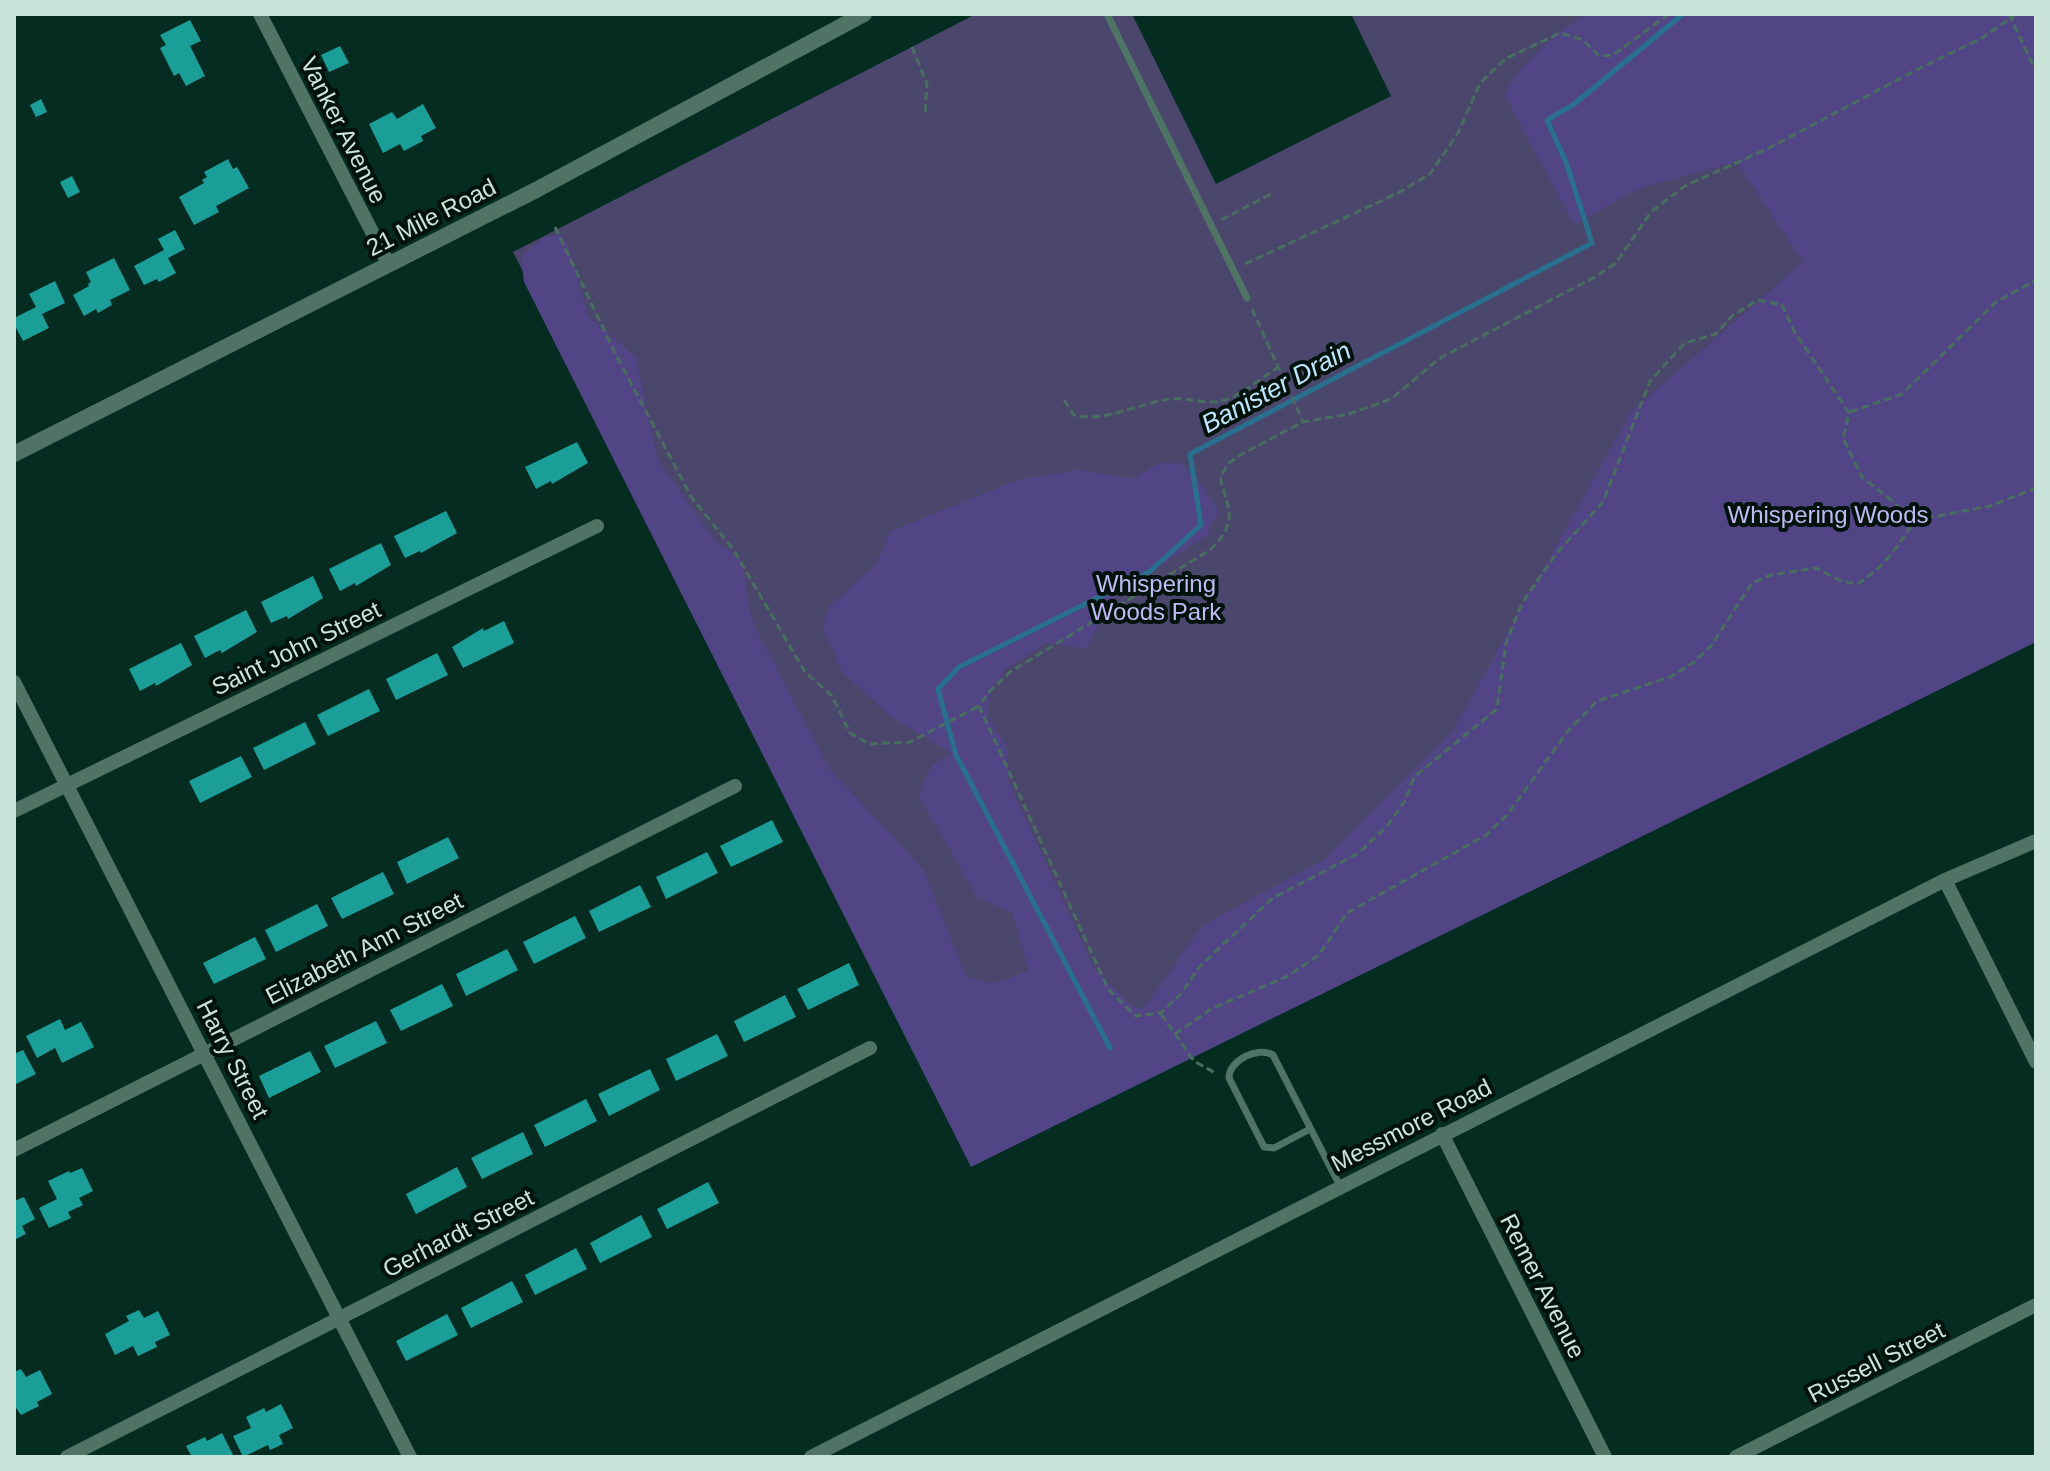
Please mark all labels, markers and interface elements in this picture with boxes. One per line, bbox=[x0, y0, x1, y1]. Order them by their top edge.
street label: Vanker Avenue bbox=[296, 52, 392, 208]
street label: 21 Mile Road bbox=[362, 173, 500, 261]
water label: Banister Drain bbox=[1196, 335, 1356, 439]
park label: Whispering Woods bbox=[1728, 501, 1928, 528]
park label: Whispering Woods Park bbox=[1091, 570, 1222, 625]
street label: Saint John Street bbox=[207, 595, 385, 700]
street label: Elizabeth Ann Street bbox=[261, 886, 467, 1009]
street label: Harry Street bbox=[192, 995, 275, 1123]
street label: Messmore Road bbox=[1326, 1073, 1496, 1177]
street label: Gerhardt Street bbox=[378, 1183, 538, 1283]
street label: Remer Avenue bbox=[1495, 1209, 1591, 1363]
street label: Russell Street bbox=[1803, 1316, 1949, 1408]

